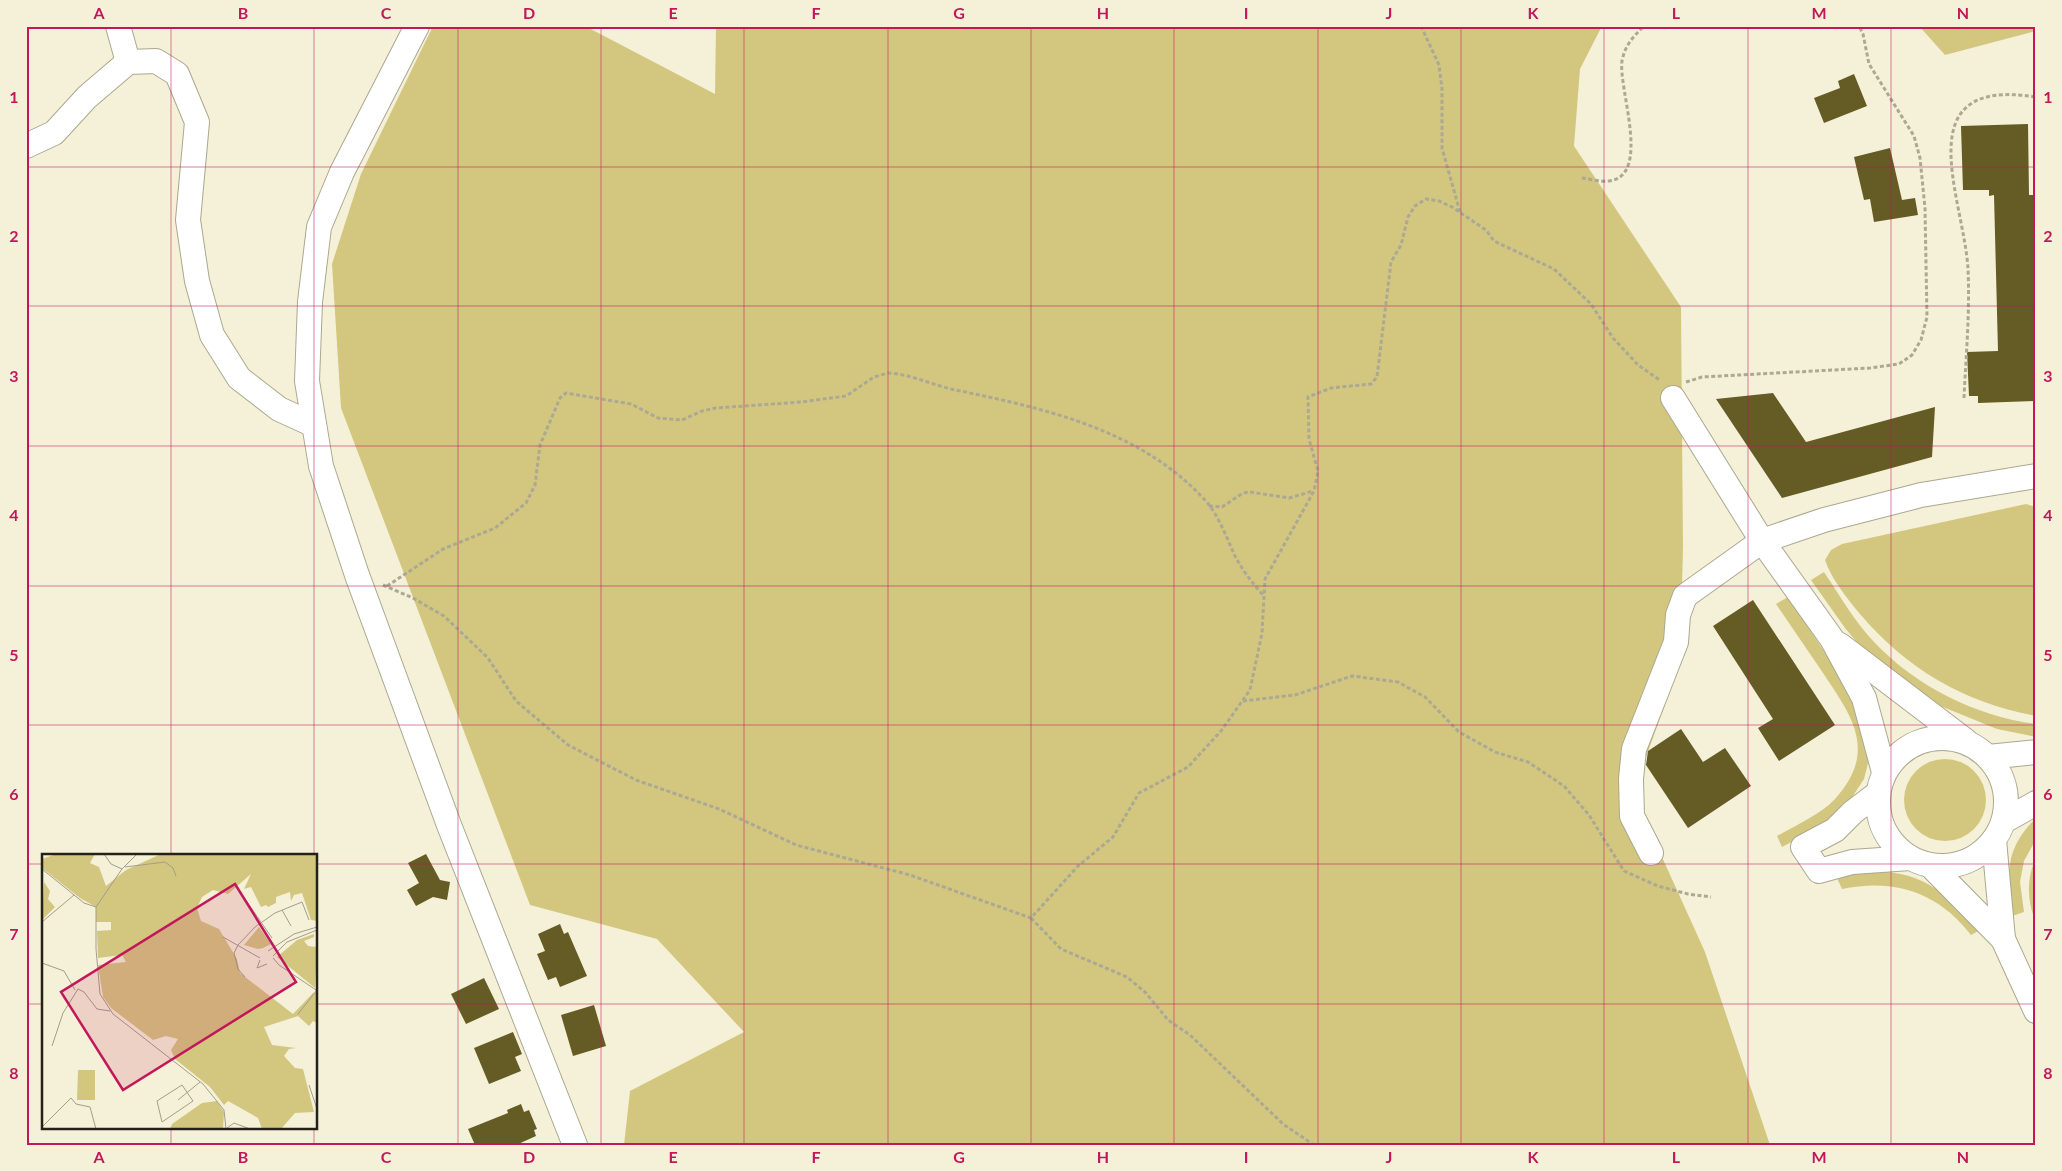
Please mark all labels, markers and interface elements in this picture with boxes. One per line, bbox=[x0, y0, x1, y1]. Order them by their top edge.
text: A bbox=[92, 3, 105, 22]
text: B bbox=[238, 3, 248, 22]
text: C bbox=[381, 3, 392, 22]
text: D bbox=[523, 3, 535, 22]
text: E bbox=[668, 3, 678, 22]
text: F bbox=[811, 3, 821, 22]
text: G bbox=[953, 3, 965, 22]
text: H bbox=[1097, 3, 1109, 22]
text: I bbox=[1244, 3, 1248, 22]
text: J bbox=[1386, 3, 1392, 22]
text: K bbox=[1528, 3, 1540, 22]
text: L bbox=[1672, 3, 1681, 22]
text: M bbox=[1811, 3, 1827, 22]
text: N bbox=[1957, 3, 1969, 22]
text: 1 bbox=[9, 87, 19, 106]
text: 1 bbox=[2043, 87, 2053, 106]
text: 2 bbox=[9, 226, 19, 245]
text: 2 bbox=[2043, 226, 2053, 245]
text: 3 bbox=[9, 366, 19, 385]
text: 3 bbox=[2043, 366, 2053, 385]
text: 4 bbox=[9, 505, 19, 524]
text: 4 bbox=[2043, 505, 2053, 524]
text: 5 bbox=[9, 645, 19, 664]
text: 5 bbox=[2043, 645, 2053, 664]
text: 6 bbox=[9, 784, 19, 803]
text: 6 bbox=[2043, 784, 2053, 803]
inset map bbox=[42, 854, 318, 1128]
text: 7 bbox=[9, 924, 19, 943]
text: 7 bbox=[2043, 924, 2053, 943]
text: 8 bbox=[9, 1063, 19, 1082]
text: 8 bbox=[2043, 1063, 2053, 1082]
text: A bbox=[92, 1147, 105, 1166]
text: B bbox=[238, 1147, 248, 1166]
text: C bbox=[381, 1147, 392, 1166]
text: D bbox=[523, 1147, 535, 1166]
text: E bbox=[668, 1147, 678, 1166]
text: F bbox=[811, 1147, 821, 1166]
text: G bbox=[953, 1147, 965, 1166]
text: H bbox=[1097, 1147, 1109, 1166]
text: I bbox=[1244, 1147, 1248, 1166]
text: J bbox=[1386, 1147, 1392, 1166]
text: K bbox=[1528, 1147, 1540, 1166]
text: L bbox=[1672, 1147, 1681, 1166]
text: M bbox=[1811, 1147, 1827, 1166]
text: N bbox=[1957, 1147, 1969, 1166]

